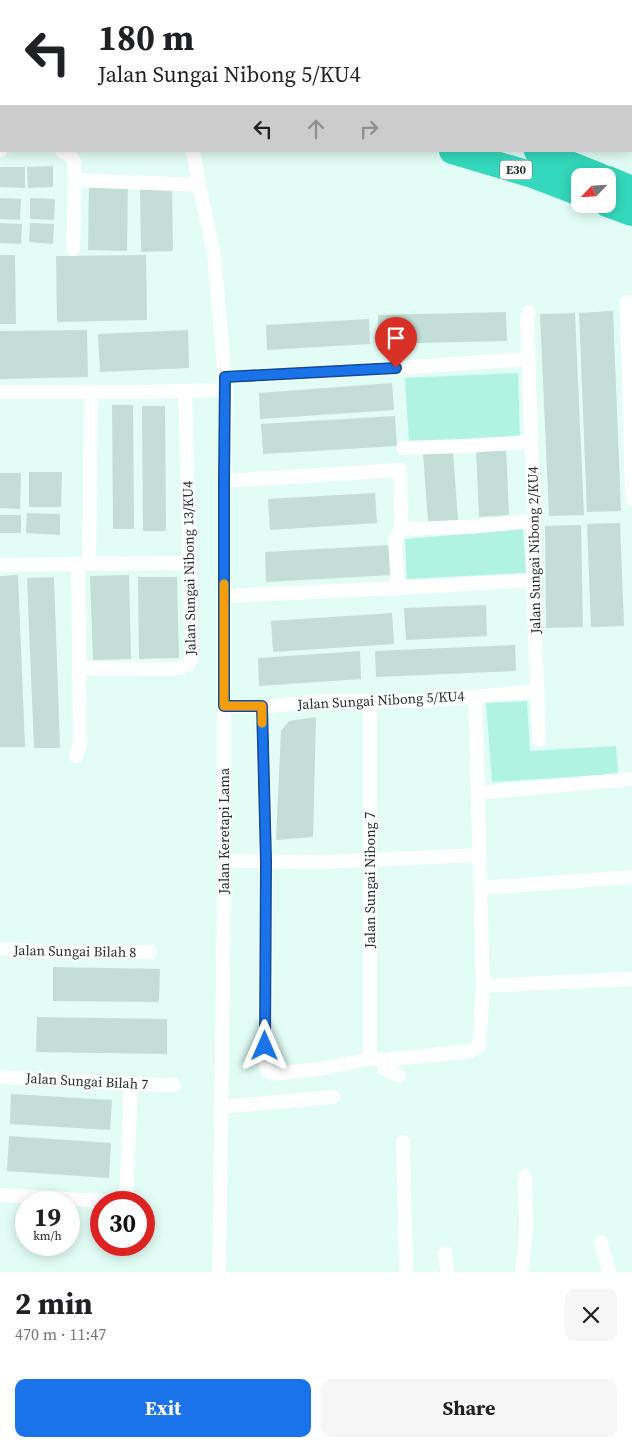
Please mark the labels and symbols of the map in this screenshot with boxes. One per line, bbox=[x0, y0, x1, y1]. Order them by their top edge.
road number: E30 bbox=[500, 160, 532, 180]
north arrow bbox=[571, 168, 616, 212]
pin bbox=[375, 317, 417, 368]
street label: Jalan Sungai Nibong 2/KU4 bbox=[523, 466, 545, 635]
street label: Jalan Sungai Nibong 13/KU4 bbox=[177, 481, 201, 656]
street label: Jalan Sungai Nibong 5/KU4 bbox=[296, 686, 465, 714]
street label: Jalan Keretapi Lama bbox=[214, 767, 234, 895]
street label: Jalan Sungai Nibong 7 bbox=[360, 812, 380, 949]
street label: Jalan Sungai Bilah 8 bbox=[12, 940, 137, 962]
position arrow bbox=[238, 1019, 290, 1071]
street label: Jalan Sungai Bilah 7 bbox=[24, 1068, 149, 1094]
speed limit sign: 30 bbox=[90, 1191, 155, 1256]

